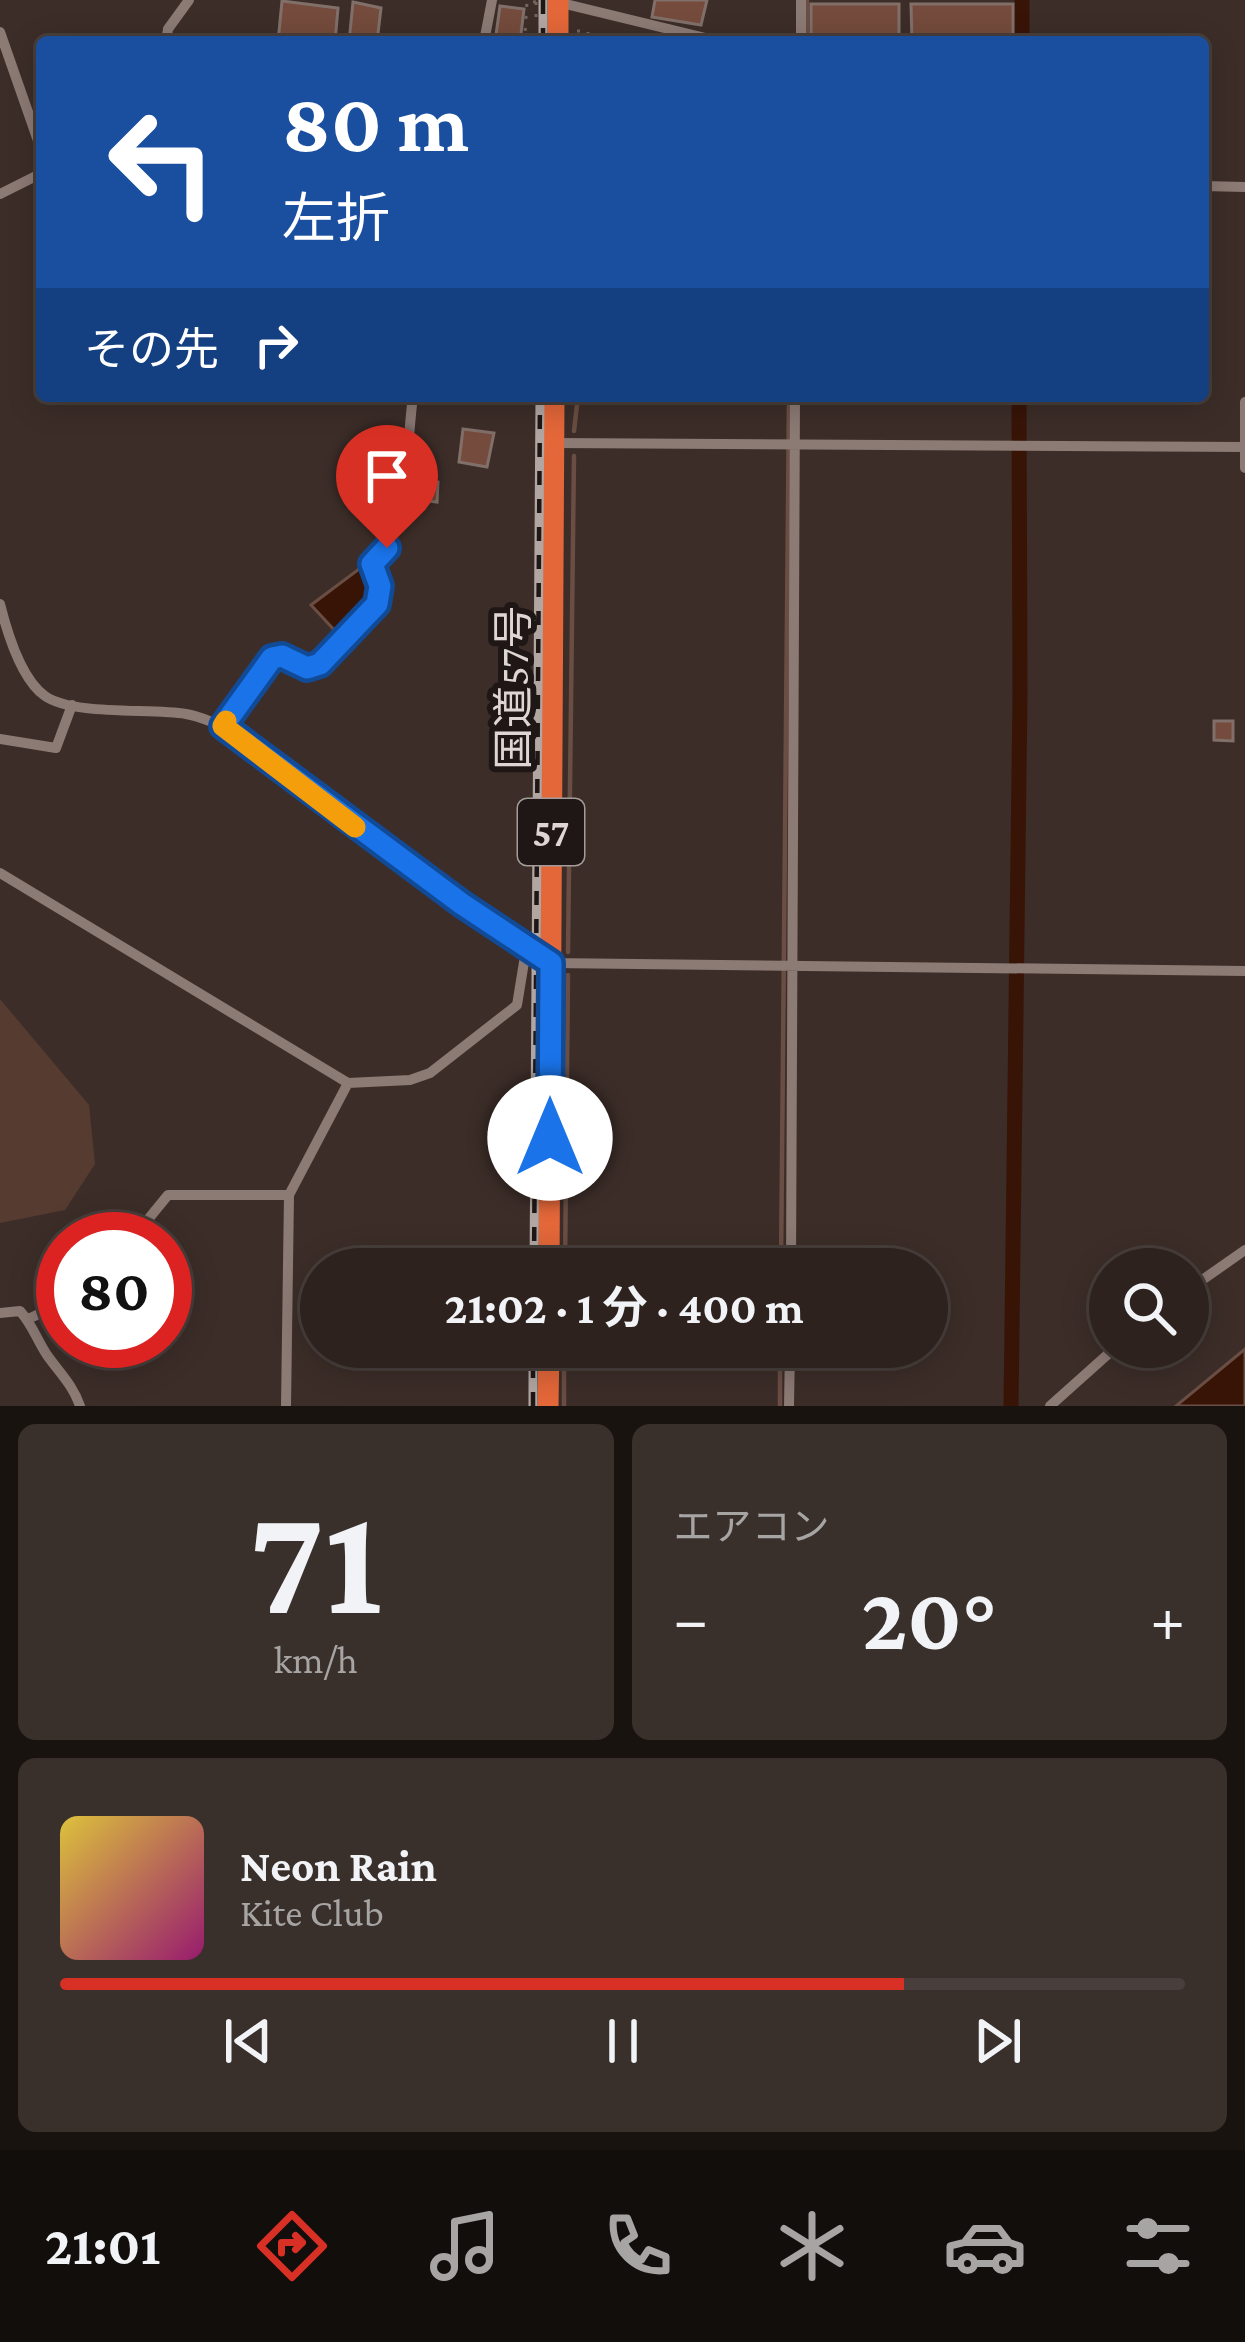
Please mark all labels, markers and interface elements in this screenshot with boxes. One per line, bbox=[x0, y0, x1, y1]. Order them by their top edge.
text: 80 m bbox=[282, 76, 469, 169]
icon: left bbox=[84, 84, 240, 240]
text: 左折 bbox=[282, 189, 390, 249]
icon: right bbox=[243, 312, 309, 378]
text: その先 bbox=[84, 325, 219, 375]
pin bbox=[336, 425, 438, 548]
icon: arrive bbox=[354, 443, 420, 509]
street label: 国道57号 bbox=[490, 606, 537, 770]
road number: 57 bbox=[518, 799, 584, 865]
position arrow bbox=[487, 1075, 613, 1201]
speed limit sign: 80 bbox=[36, 1212, 192, 1368]
map controls bbox=[1089, 1248, 1209, 1368]
button: search bbox=[1089, 1248, 1209, 1368]
text: 21:02 · 1 分 · 400 m bbox=[444, 1283, 804, 1333]
text: 71 bbox=[249, 1473, 383, 1647]
text: エアコン bbox=[674, 1505, 830, 1548]
text: 20° bbox=[861, 1568, 997, 1668]
text: − bbox=[674, 1582, 708, 1655]
text: + bbox=[1150, 1582, 1185, 1655]
text: km/h bbox=[274, 1638, 358, 1681]
text: Neon Rain bbox=[240, 1841, 437, 1891]
text: Kite Club bbox=[240, 1891, 384, 1934]
icon: previous bbox=[215, 2008, 281, 2074]
icon: pause bbox=[590, 2008, 656, 2074]
icon: next bbox=[965, 2008, 1031, 2074]
icon: directions bbox=[250, 2204, 334, 2288]
icon: music bbox=[423, 2204, 507, 2288]
icon: phone bbox=[596, 2204, 680, 2288]
icon: climate bbox=[770, 2204, 854, 2288]
icon: car bbox=[943, 2204, 1027, 2288]
icon: filters bbox=[1116, 2204, 1200, 2288]
text: 21:01 bbox=[45, 2216, 160, 2276]

